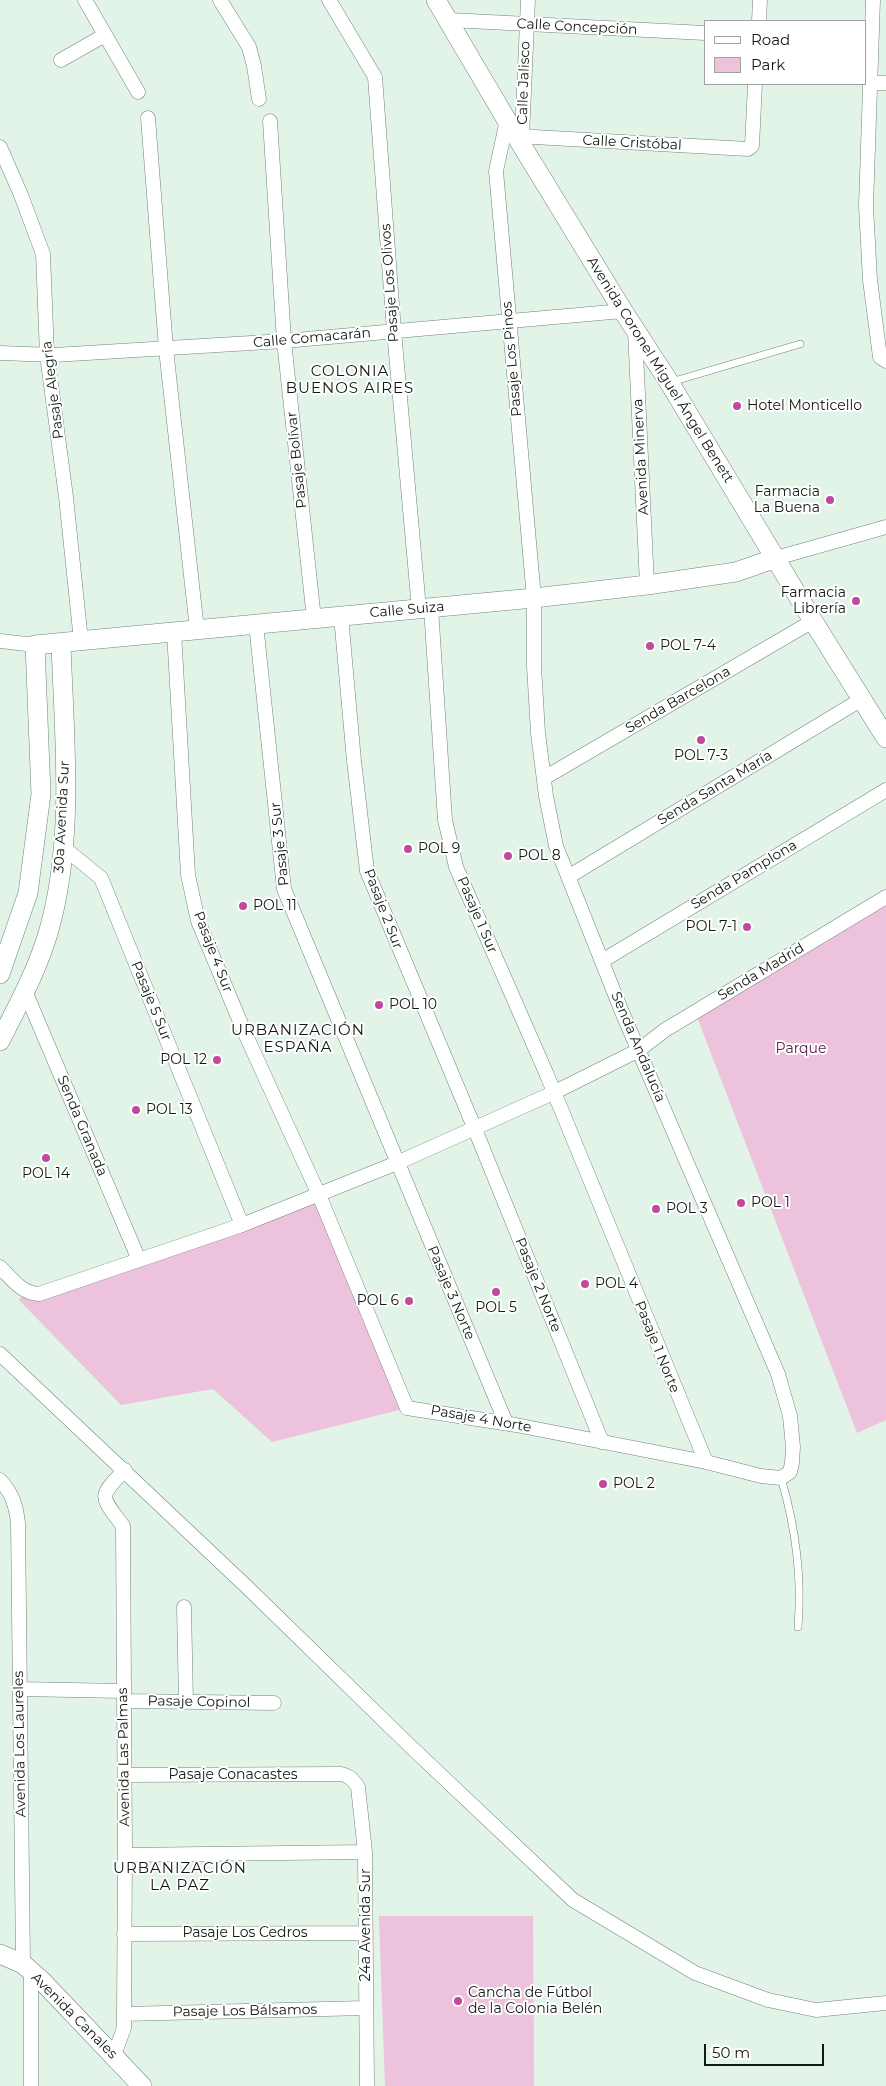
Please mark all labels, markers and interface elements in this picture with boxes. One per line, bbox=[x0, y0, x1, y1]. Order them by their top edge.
street label: Calle Concepción bbox=[516, 15, 638, 39]
legend bbox=[704, 20, 866, 85]
text: Road bbox=[751, 30, 790, 49]
street label: Calle Jalisco bbox=[514, 41, 534, 125]
text: Park bbox=[751, 55, 785, 74]
street label: Calle Cristóbal bbox=[582, 132, 682, 154]
street label: Pasaje Los Olivos bbox=[377, 223, 403, 343]
street label: Avenida Coronel Miguel Ángel Benett bbox=[583, 254, 737, 486]
street label: Pasaje Los Pinos bbox=[499, 301, 525, 417]
street label: Calle Comacarán bbox=[252, 324, 372, 352]
street label: Pasaje Alegría bbox=[39, 340, 67, 440]
district label: COLONIA BUENOS AIRES bbox=[284, 363, 416, 398]
street label: Avenida Minerva bbox=[630, 398, 652, 516]
place label: Hotel Monticello bbox=[747, 398, 862, 414]
marker: Hotel Monticello bbox=[731, 400, 743, 412]
street label: Pasaje Bolívar bbox=[284, 411, 310, 509]
place label: Farmacia La Buena bbox=[754, 484, 820, 516]
marker: Farmacia La Buena bbox=[824, 494, 836, 506]
place label: Farmacia Librería bbox=[781, 585, 846, 618]
marker: Farmacia Librería bbox=[850, 595, 862, 607]
street label: Calle Suiza bbox=[369, 598, 445, 622]
place label: POL 7-4 bbox=[660, 638, 716, 654]
marker: POL 7-4 bbox=[644, 640, 656, 652]
street label: Senda Barcelona bbox=[622, 663, 734, 737]
marker: POL 7-3 bbox=[695, 734, 707, 746]
street label: Senda Santa María bbox=[655, 747, 775, 829]
place label: POL 7-3 bbox=[674, 748, 728, 764]
street label: 30a Avenida Sur bbox=[51, 760, 73, 874]
street label: Pasaje 3 Sur bbox=[267, 801, 293, 887]
street label: Senda Pamplona bbox=[688, 837, 800, 913]
place label: POL 9 bbox=[418, 841, 460, 857]
marker: POL 9 bbox=[402, 843, 414, 855]
place label: POL 8 bbox=[518, 848, 561, 864]
marker: POL 8 bbox=[502, 850, 514, 862]
street label: Pasaje 2 Sur bbox=[360, 867, 406, 951]
street label: Pasaje 1 Sur bbox=[453, 874, 501, 956]
place label: POL 11 bbox=[253, 898, 297, 914]
marker: POL 11 bbox=[237, 900, 249, 912]
street label: Pasaje 4 Sur bbox=[190, 909, 236, 995]
place label: POL 7-1 bbox=[686, 919, 737, 935]
marker: POL 7-1 bbox=[741, 921, 753, 933]
street label: Senda Madrid bbox=[715, 940, 807, 1004]
street label: Pasaje 5 Sur bbox=[127, 959, 175, 1043]
street label: Senda Andalucía bbox=[607, 989, 669, 1105]
place label: POL 10 bbox=[389, 997, 437, 1013]
marker: POL 10 bbox=[373, 999, 385, 1011]
district label: URBANIZACIÓN ESPAÑA bbox=[230, 1022, 366, 1057]
park label: Parque bbox=[776, 1041, 826, 1057]
place label: POL 12 bbox=[160, 1052, 207, 1068]
marker: POL 12 bbox=[211, 1054, 223, 1066]
street label: Senda Granada bbox=[53, 1073, 111, 1179]
place label: POL 13 bbox=[146, 1102, 193, 1118]
marker: POL 13 bbox=[130, 1104, 142, 1116]
marker: POL 14 bbox=[40, 1152, 52, 1164]
place label: POL 14 bbox=[22, 1166, 70, 1182]
place label: POL 1 bbox=[751, 1195, 790, 1211]
marker: POL 1 bbox=[735, 1197, 747, 1209]
place label: POL 3 bbox=[666, 1201, 708, 1217]
marker: POL 3 bbox=[650, 1203, 662, 1215]
street label: Pasaje 2 Norte bbox=[511, 1235, 565, 1335]
street label: Pasaje 3 Norte bbox=[424, 1243, 478, 1343]
place label: POL 4 bbox=[595, 1276, 638, 1292]
marker: POL 4 bbox=[579, 1278, 591, 1290]
marker: POL 5 bbox=[490, 1286, 502, 1298]
place label: POL 6 bbox=[357, 1293, 399, 1309]
marker: POL 6 bbox=[403, 1295, 415, 1307]
street label: Pasaje 1 Norte bbox=[631, 1299, 683, 1395]
place label: POL 5 bbox=[475, 1300, 517, 1316]
street label: Pasaje 4 Norte bbox=[429, 1402, 533, 1436]
place label: POL 2 bbox=[613, 1476, 655, 1492]
marker: POL 2 bbox=[597, 1478, 609, 1490]
street label: Avenida Los Laureles bbox=[10, 1671, 30, 1817]
street label: Avenida Las Palmas bbox=[114, 1687, 134, 1827]
street label: Pasaje Copinol bbox=[147, 1693, 251, 1711]
street label: Pasaje Conacastes bbox=[169, 1767, 297, 1783]
district label: URBANIZACIÓN LA PAZ bbox=[112, 1860, 248, 1895]
street label: 24a Avenida Sur bbox=[358, 1868, 374, 1982]
street label: Pasaje Los Cedros bbox=[182, 1925, 308, 1941]
street label: Avenida Canales bbox=[27, 1969, 121, 2063]
place label: Cancha de Fútbol de la Colonia Belén bbox=[468, 1985, 602, 2018]
marker: Cancha de Fútbol de la Colonia Belén bbox=[452, 1995, 464, 2007]
street label: Pasaje Los Bálsamos bbox=[173, 2001, 317, 2021]
scale bar bbox=[706, 2034, 826, 2066]
text: 50 m bbox=[712, 2043, 750, 2062]

